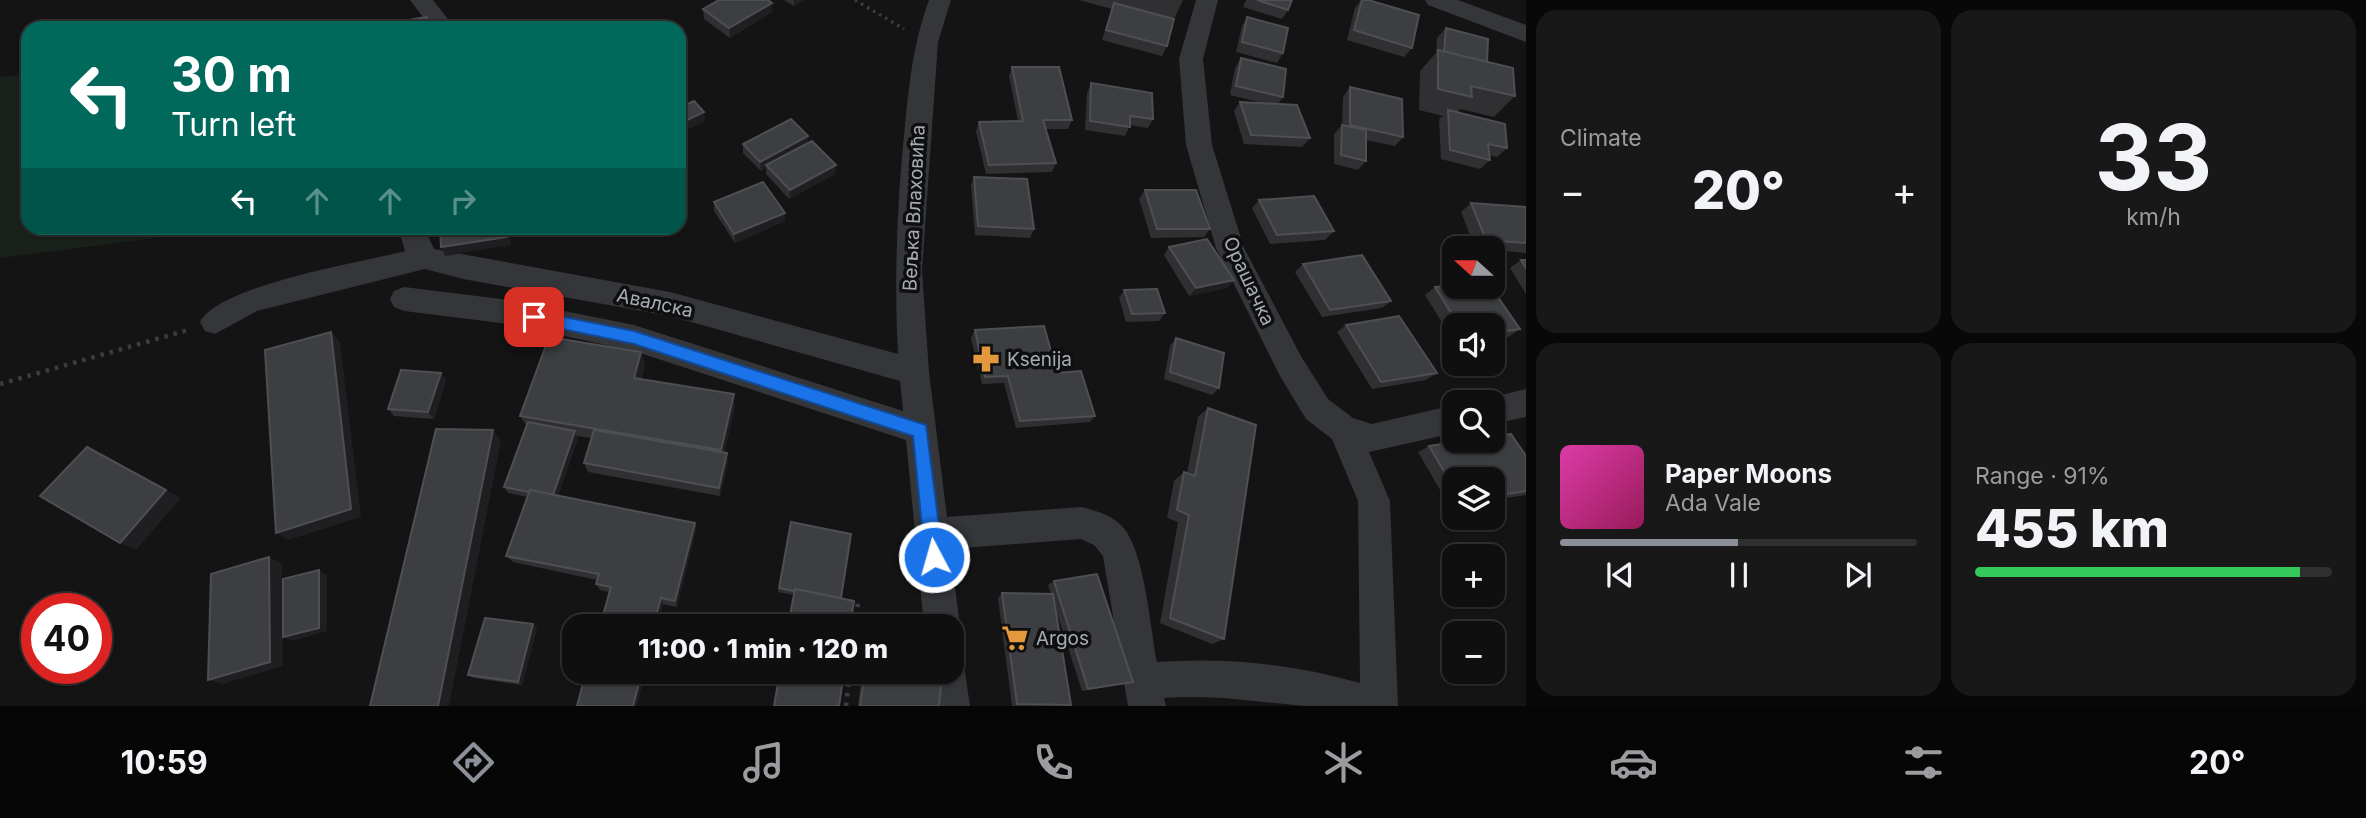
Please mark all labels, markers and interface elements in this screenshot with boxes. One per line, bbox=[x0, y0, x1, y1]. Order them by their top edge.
text: 30 m bbox=[171, 45, 292, 104]
icon: left bbox=[56, 49, 147, 140]
text: 33 bbox=[2095, 102, 2212, 212]
text: Turn left bbox=[171, 105, 296, 144]
street label: Вељка Влаховића bbox=[898, 124, 930, 292]
text: Climate bbox=[1560, 124, 1642, 152]
text: 20° bbox=[1692, 159, 1785, 222]
text: − bbox=[1560, 168, 1585, 214]
text: + bbox=[1892, 168, 1917, 214]
icon: left bbox=[225, 182, 263, 220]
icon: ahead bbox=[298, 182, 336, 220]
icon: ahead bbox=[371, 182, 409, 220]
icon: right bbox=[444, 182, 482, 220]
text: km/h bbox=[2126, 203, 2181, 231]
street label: Орашачка bbox=[1218, 233, 1280, 329]
north arrow bbox=[1442, 236, 1505, 299]
map controls bbox=[1442, 236, 1505, 684]
street label: Авалска bbox=[615, 284, 695, 322]
pin bbox=[504, 287, 564, 347]
icon: arrive bbox=[515, 298, 553, 336]
button: sound bbox=[1442, 313, 1505, 376]
pharmacy icon: Ksenija bbox=[971, 344, 1001, 374]
place label: Ksenija bbox=[1007, 348, 1072, 371]
button: search bbox=[1442, 390, 1505, 453]
text: Paper Moons bbox=[1665, 458, 1832, 489]
text: Range · 91% bbox=[1975, 462, 2109, 490]
button: layers bbox=[1442, 467, 1505, 530]
text: Ada Vale bbox=[1665, 489, 1761, 517]
text: 455 km bbox=[1975, 497, 2169, 560]
position arrow bbox=[897, 520, 971, 594]
button: + bbox=[1442, 544, 1505, 607]
icon: previous bbox=[1601, 556, 1639, 594]
icon: pause bbox=[1720, 556, 1758, 594]
icon: next bbox=[1839, 556, 1877, 594]
speed limit sign: 40 bbox=[21, 593, 112, 684]
button: − bbox=[1442, 621, 1505, 684]
supermarket icon: Argos bbox=[1000, 623, 1030, 653]
place label: Argos bbox=[1036, 627, 1089, 650]
text: 11:00 · 1 min · 120 m bbox=[638, 633, 888, 664]
icon: directions bbox=[449, 738, 498, 787]
icon: music bbox=[739, 738, 788, 787]
icon: phone bbox=[1029, 738, 1078, 787]
icon: climate bbox=[1319, 738, 1368, 787]
icon: car bbox=[1609, 738, 1658, 787]
icon: filters bbox=[1899, 738, 1948, 787]
text: 10:59 bbox=[121, 743, 208, 782]
text: 20° bbox=[2189, 743, 2245, 782]

